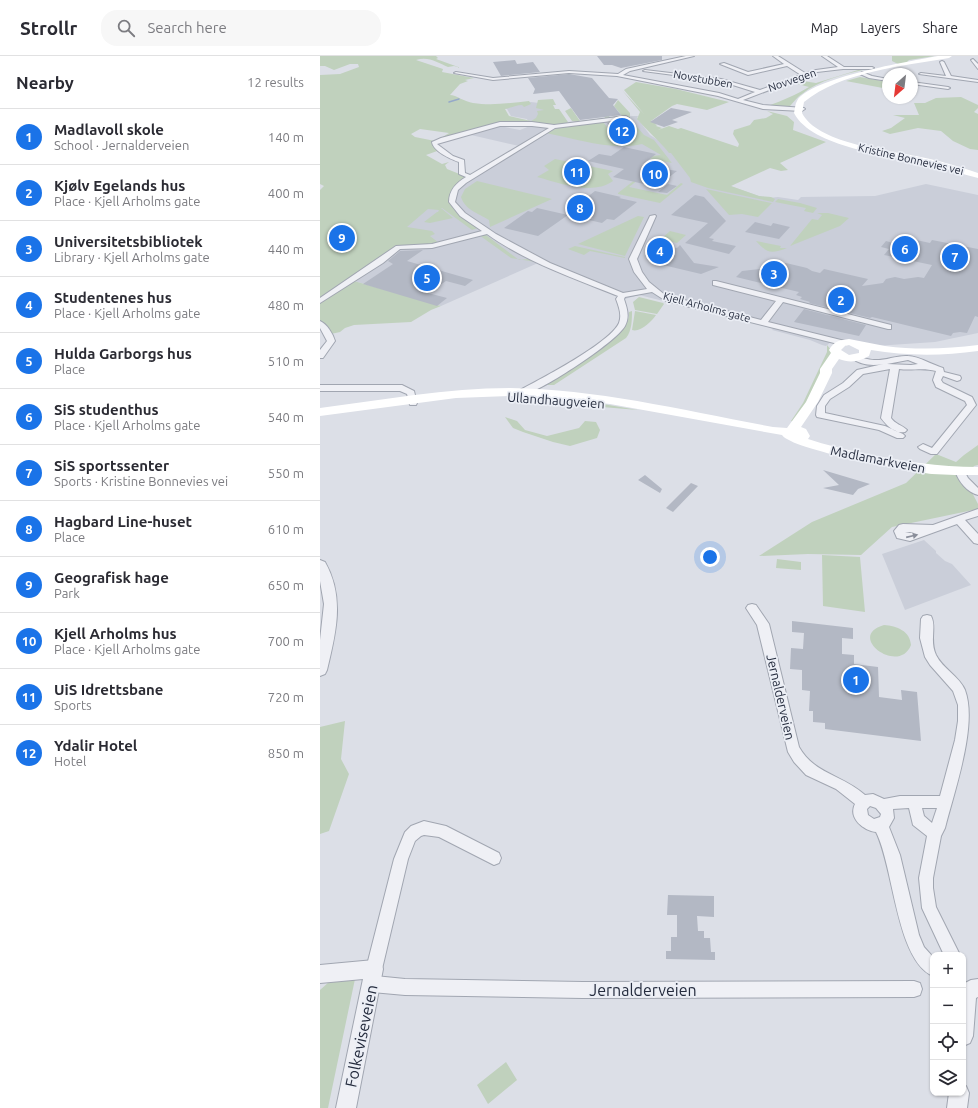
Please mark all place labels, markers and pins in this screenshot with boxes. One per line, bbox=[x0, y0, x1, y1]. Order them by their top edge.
pin: 12 bbox=[609, 116, 635, 146]
pin: 11 bbox=[564, 157, 590, 187]
pin: 10 bbox=[642, 159, 668, 189]
pin: 8 bbox=[567, 193, 593, 223]
pin: 9 bbox=[329, 223, 355, 253]
pin: 6 bbox=[892, 234, 918, 264]
pin: 4 bbox=[647, 236, 673, 266]
pin: 7 bbox=[942, 242, 968, 272]
pin: 3 bbox=[761, 259, 787, 289]
pin: 5 bbox=[414, 263, 440, 293]
pin: 2 bbox=[828, 285, 854, 315]
pin: 1 bbox=[843, 665, 869, 695]

